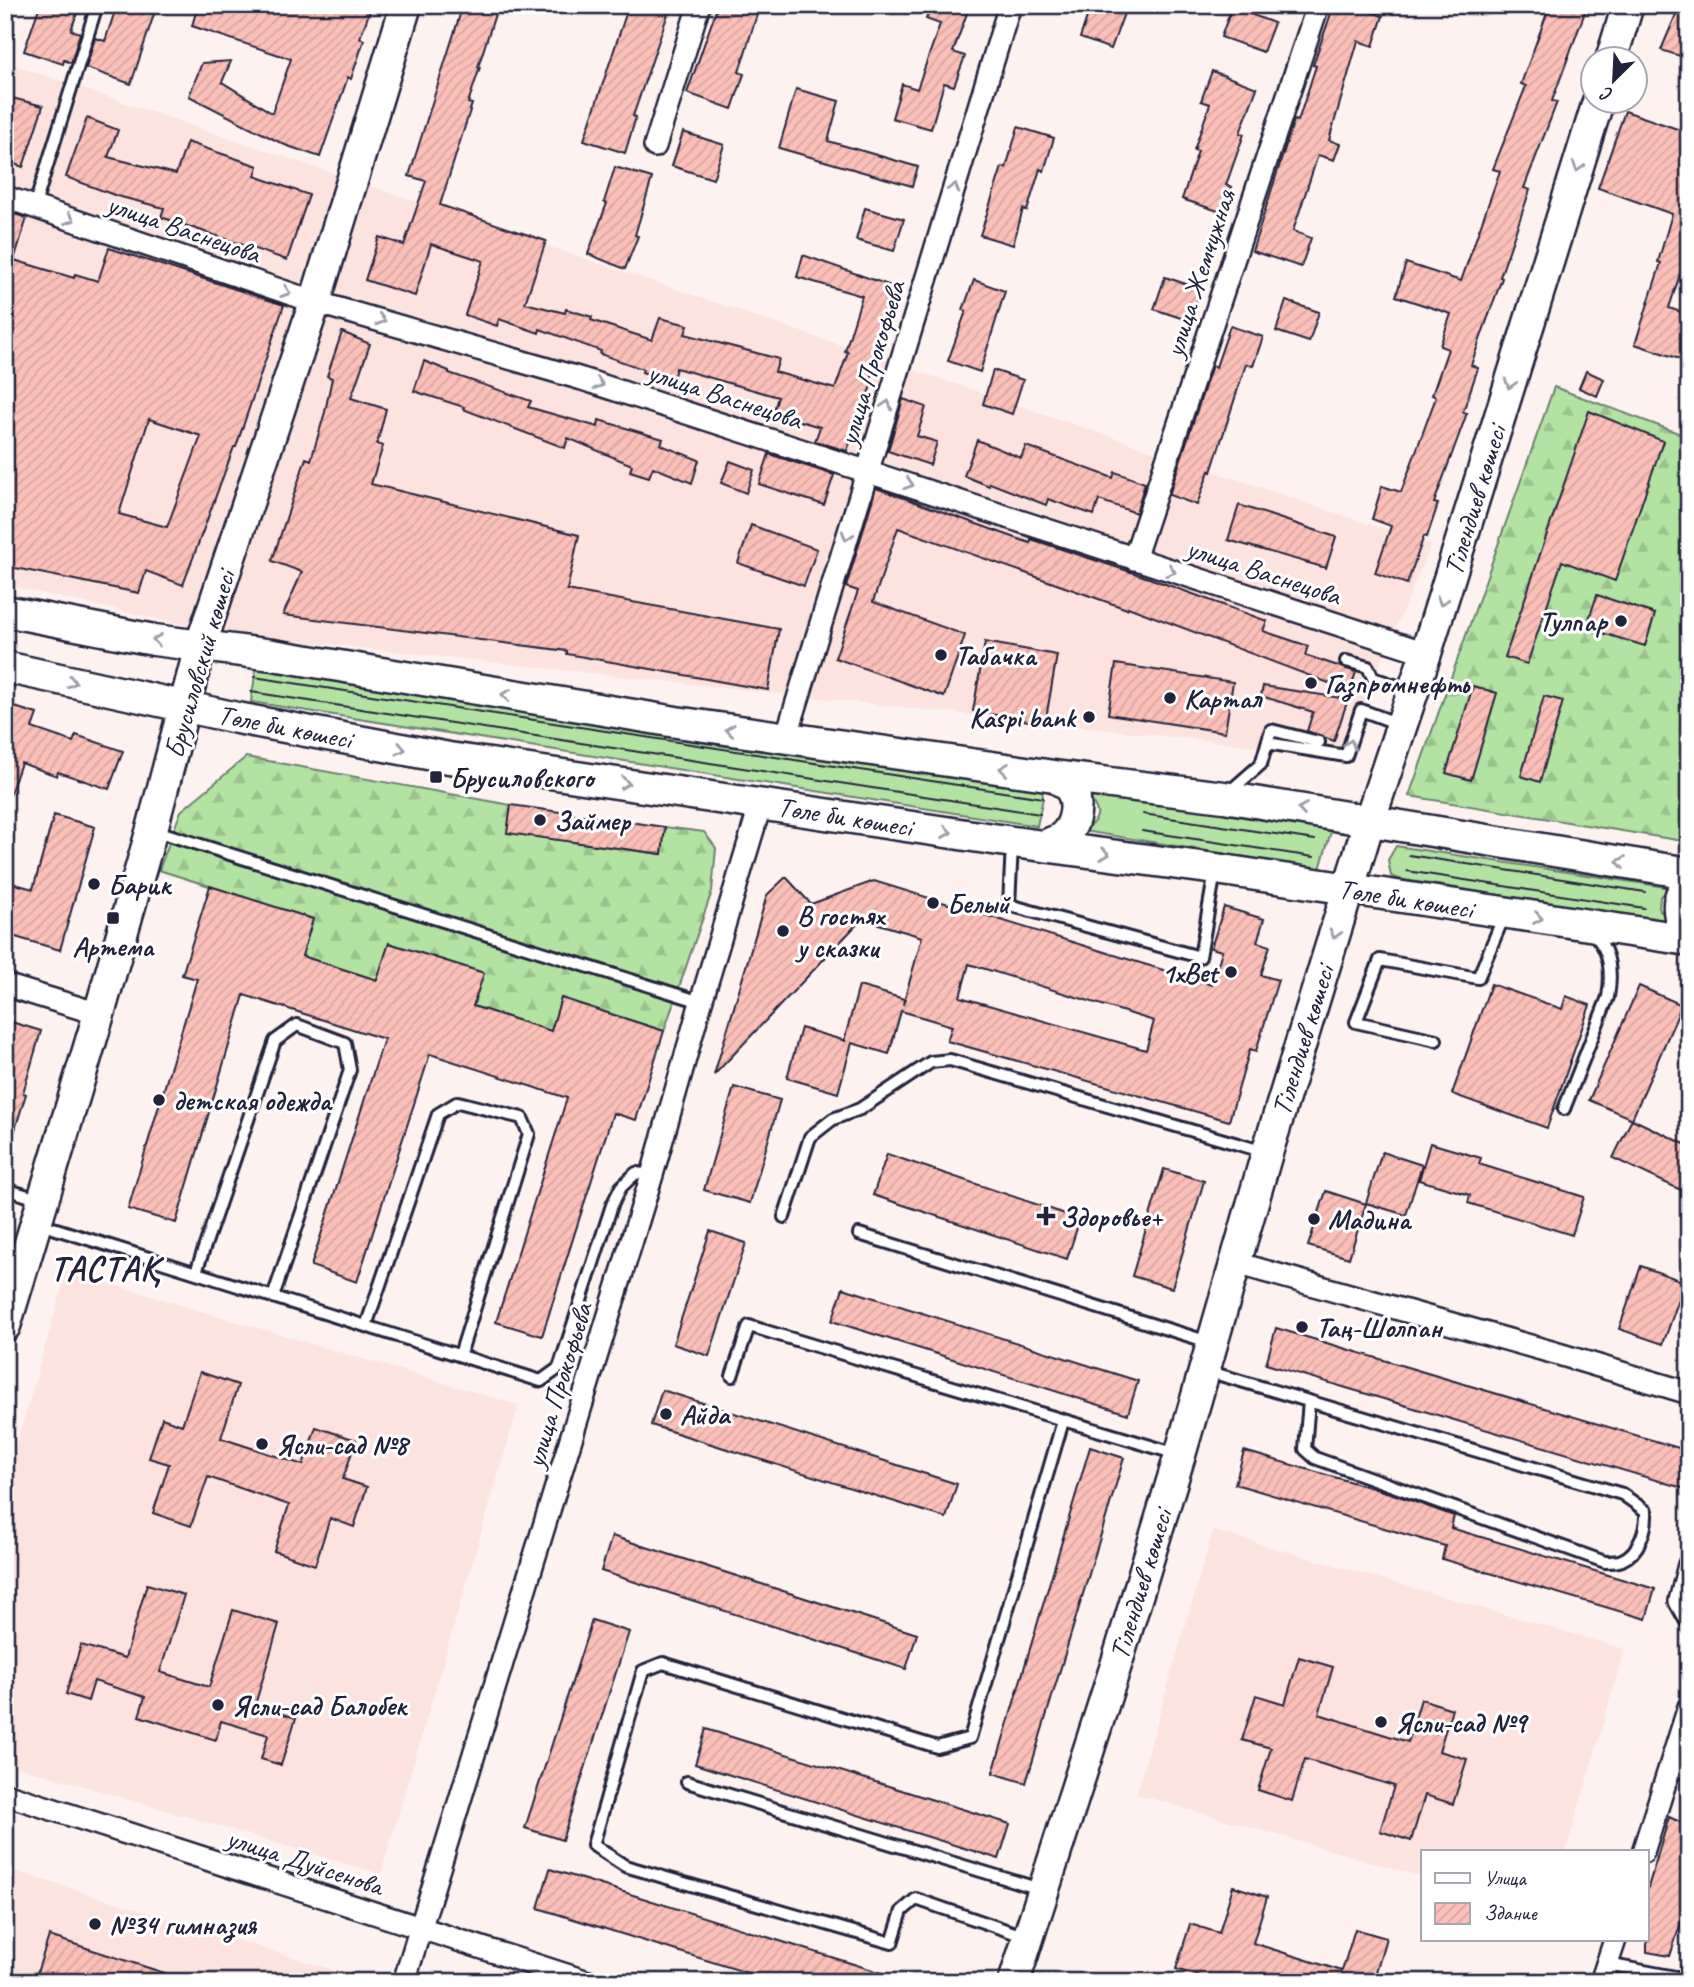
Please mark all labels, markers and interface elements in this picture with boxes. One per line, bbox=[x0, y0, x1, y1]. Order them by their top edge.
north arrow bbox=[1578, 46, 1648, 116]
text: С bbox=[1596, 81, 1617, 107]
one-way arrow bbox=[1571, 160, 1586, 172]
one-way arrow bbox=[946, 182, 960, 194]
street label: улица Жемчужная bbox=[1155, 184, 1243, 363]
street label: улица Васнецова bbox=[101, 185, 267, 272]
one-way arrow bbox=[63, 211, 75, 225]
street label: улица Прокофьева bbox=[829, 275, 914, 452]
one-way arrow bbox=[279, 284, 291, 298]
one-way arrow bbox=[374, 312, 386, 327]
street label: улица Васнецова bbox=[642, 354, 808, 437]
one-way arrow bbox=[592, 376, 605, 390]
one-way arrow bbox=[1503, 377, 1518, 389]
one-way arrow bbox=[879, 399, 894, 411]
street label: Тілендиев көшесі bbox=[1435, 417, 1515, 579]
one-way arrow bbox=[902, 476, 915, 490]
one-way arrow bbox=[841, 529, 856, 541]
street label: улица Васнецова bbox=[1181, 530, 1347, 613]
street label: Брусиловский көшесі bbox=[156, 563, 244, 762]
one-way arrow bbox=[1165, 563, 1177, 577]
one-way arrow bbox=[1436, 594, 1450, 607]
place label: Тулпар bbox=[1539, 604, 1609, 639]
marker: Тулпар bbox=[1613, 613, 1629, 629]
one-way arrow bbox=[151, 633, 163, 648]
place label: Табачка bbox=[955, 638, 1038, 673]
marker: Табачка bbox=[933, 647, 949, 663]
place label: Газпромнефть bbox=[1325, 666, 1471, 702]
one-way arrow bbox=[66, 673, 78, 688]
marker: Газпромнефть bbox=[1303, 675, 1319, 691]
place label: Картал bbox=[1184, 681, 1264, 716]
one-way arrow bbox=[500, 688, 512, 703]
marker: Картал bbox=[1162, 690, 1178, 706]
street label: Төле би көшесі bbox=[215, 696, 358, 757]
place label: Kaspi bank bbox=[969, 700, 1078, 735]
marker: Kaspi bank bbox=[1081, 709, 1097, 725]
one-way arrow bbox=[725, 723, 736, 738]
one-way arrow bbox=[1342, 738, 1356, 750]
one-way arrow bbox=[395, 740, 407, 755]
place label: Брусиловского bbox=[450, 760, 597, 795]
one-way arrow bbox=[998, 761, 1010, 776]
marker: Брусиловского bbox=[428, 769, 444, 785]
one-way arrow bbox=[620, 776, 631, 791]
street label: Төле би көшесі bbox=[775, 789, 918, 845]
one-way arrow bbox=[1297, 802, 1308, 817]
place label: Займер bbox=[554, 803, 632, 838]
marker: Займер bbox=[532, 812, 548, 828]
one-way arrow bbox=[941, 824, 953, 839]
one-way arrow bbox=[1099, 846, 1110, 861]
one-way arrow bbox=[1616, 855, 1627, 870]
place label: Барик bbox=[108, 867, 172, 902]
street label: Төле би көшесі bbox=[1336, 871, 1479, 927]
marker: Барик bbox=[86, 876, 102, 892]
place label: Белый bbox=[947, 886, 1011, 921]
marker: Белый bbox=[925, 895, 941, 911]
place label: В гостях у сказки bbox=[794, 898, 886, 965]
marker: Артема bbox=[105, 910, 121, 926]
one-way arrow bbox=[1532, 911, 1544, 926]
marker: В гостях у сказки bbox=[775, 923, 791, 939]
one-way arrow bbox=[1329, 928, 1344, 940]
place label: Артема bbox=[73, 929, 155, 964]
place label: 1xBet bbox=[1162, 955, 1221, 990]
street label: Тілендиев көшесі bbox=[1263, 957, 1343, 1119]
marker: 1xBet bbox=[1223, 964, 1239, 980]
place label: детская одежда bbox=[173, 1083, 334, 1118]
marker: детская одежда bbox=[151, 1092, 167, 1108]
place label: Здоровье+ bbox=[1060, 1199, 1164, 1234]
place label: Мадина bbox=[1328, 1202, 1413, 1237]
marker: Здоровье+ bbox=[1038, 1208, 1054, 1224]
marker: Мадина bbox=[1306, 1211, 1322, 1227]
district label: ТАСТАҚ bbox=[50, 1246, 165, 1291]
street label: улица Прокофьева bbox=[516, 1297, 601, 1474]
place label: Таң-Шолпан bbox=[1316, 1310, 1444, 1345]
marker: Таң-Шолпан bbox=[1294, 1319, 1310, 1335]
place label: Айда bbox=[680, 1397, 732, 1432]
marker: Айда bbox=[658, 1406, 674, 1422]
place label: Ясли-сад №8 bbox=[276, 1427, 411, 1462]
marker: Ясли-сад №8 bbox=[254, 1436, 270, 1452]
street label: Тілендиев көшесі bbox=[1101, 1501, 1181, 1663]
place label: Ясли-сад Балобек bbox=[232, 1688, 408, 1723]
marker: Ясли-сад Балобек bbox=[210, 1697, 226, 1713]
place label: Ясли-сад №9 bbox=[1395, 1705, 1530, 1740]
marker: Ясли-сад №9 bbox=[1373, 1714, 1389, 1730]
street label: улица Дуйсенова bbox=[221, 1819, 390, 1904]
legend bbox=[1421, 1850, 1648, 1941]
text: Улица bbox=[1484, 1865, 1527, 1891]
text: Здание bbox=[1484, 1900, 1538, 1926]
place label: №34 гимназия bbox=[109, 1907, 258, 1943]
marker: №34 гимназия bbox=[87, 1916, 103, 1932]

